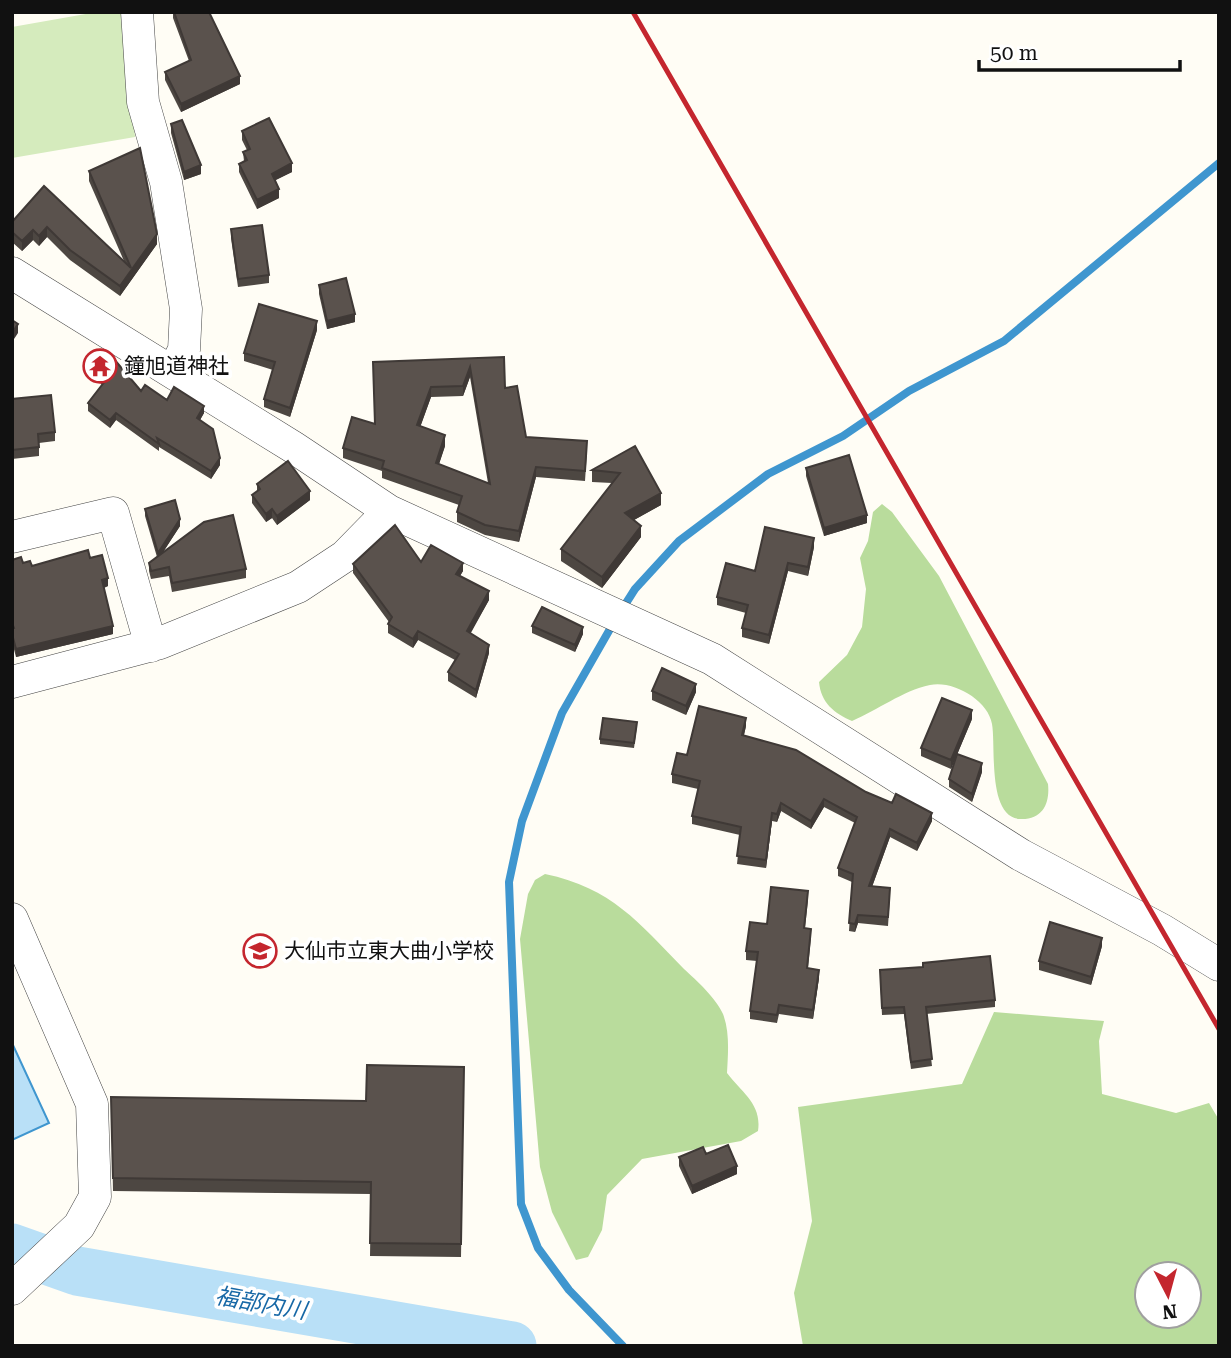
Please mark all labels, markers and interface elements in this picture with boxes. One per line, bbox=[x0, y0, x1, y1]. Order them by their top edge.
scale bar bbox=[979, 28, 1180, 72]
text: 50 m bbox=[990, 41, 1038, 65]
temple icon: 鐘旭道神社 bbox=[81, 347, 119, 385]
place label: 鐘旭道神社 bbox=[124, 354, 229, 378]
school or university icon: 大仙市立東大曲小学校 bbox=[241, 932, 279, 970]
place label: 大仙市立東大曲小学校 bbox=[284, 939, 494, 963]
north arrow bbox=[1133, 1260, 1203, 1330]
water label: 福部内川 bbox=[213, 1282, 312, 1325]
text: N bbox=[1161, 1299, 1178, 1324]

